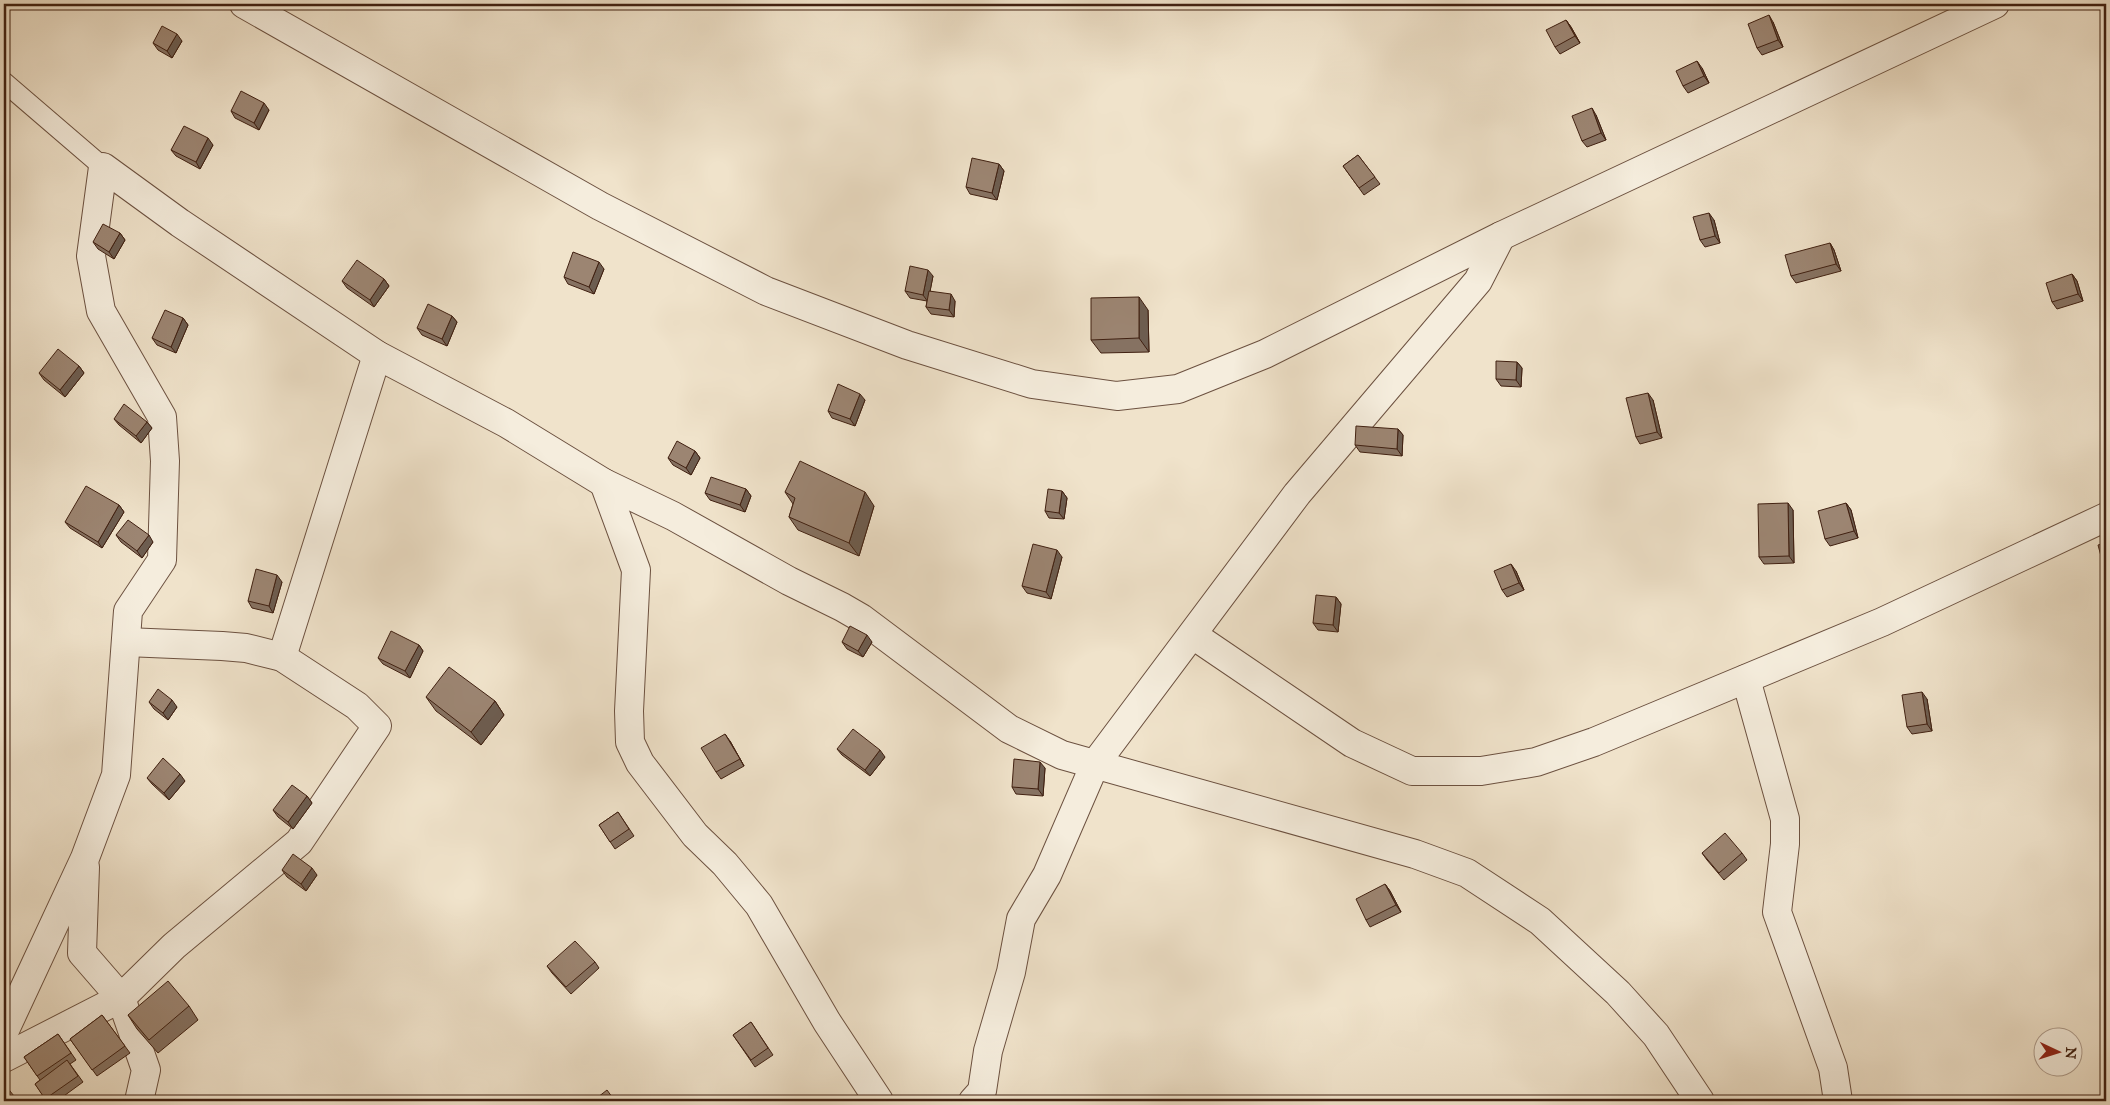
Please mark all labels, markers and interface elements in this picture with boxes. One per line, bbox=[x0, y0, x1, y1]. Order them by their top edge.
north arrow bbox=[2032, 1028, 2082, 1078]
text: N bbox=[2062, 1046, 2079, 1060]

